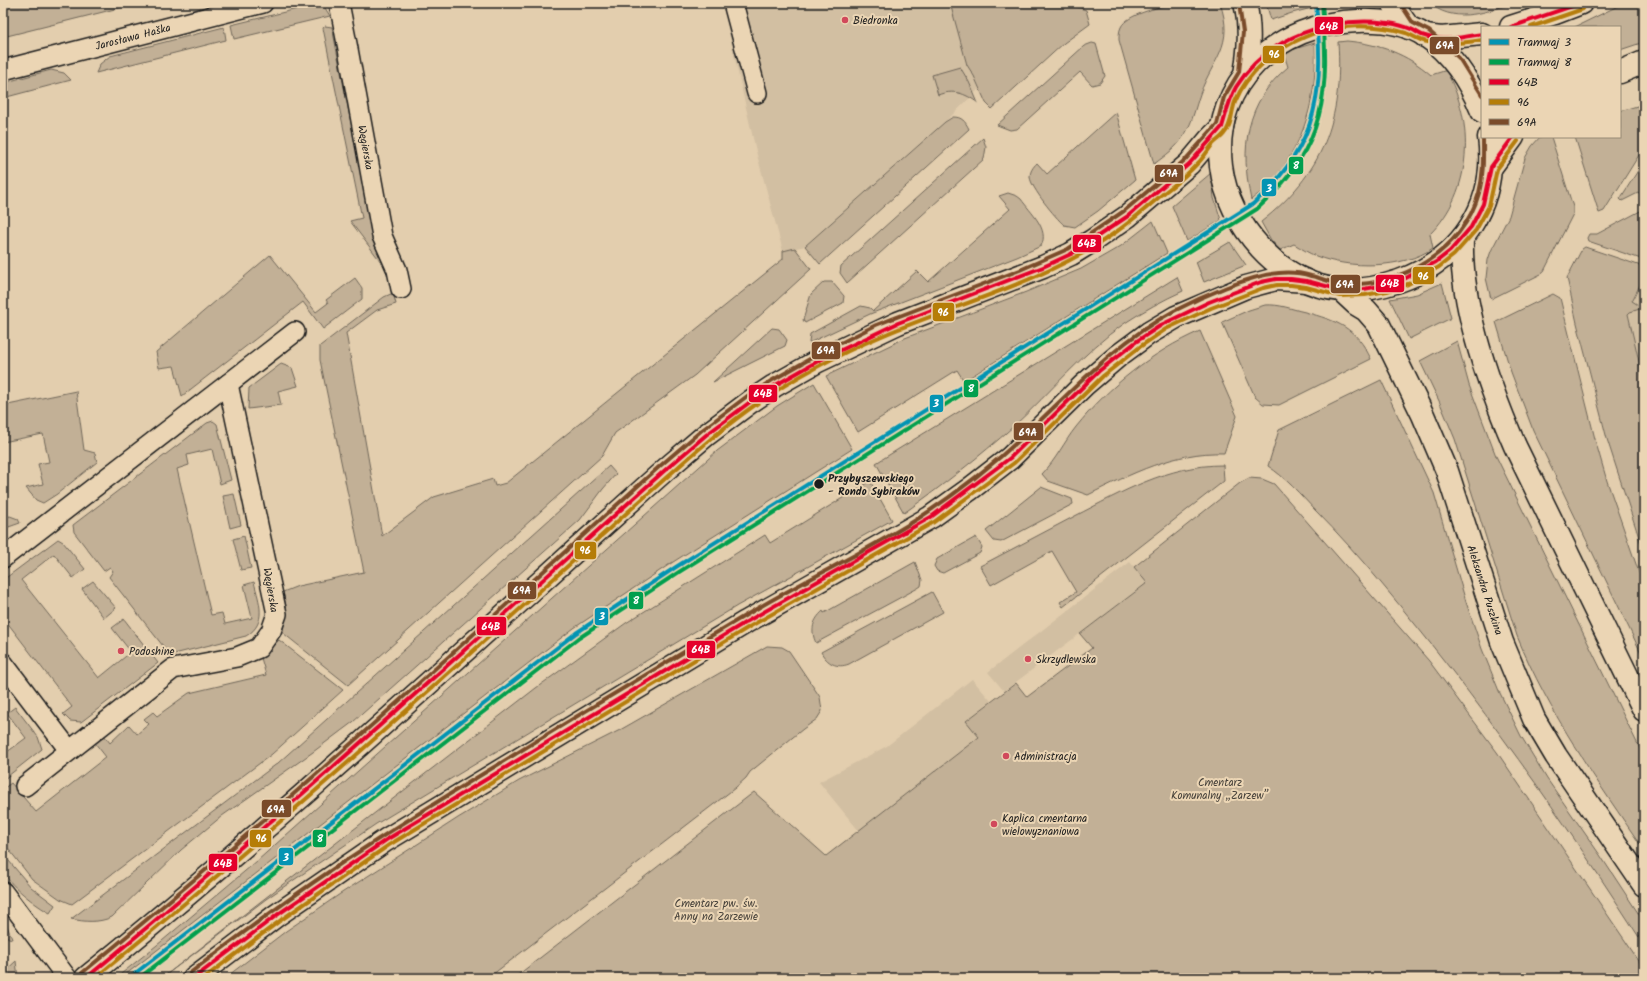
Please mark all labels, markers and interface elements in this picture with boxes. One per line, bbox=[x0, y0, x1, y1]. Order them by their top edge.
place label: Biedronka bbox=[853, 12, 898, 30]
marker: Biedronka bbox=[840, 15, 850, 25]
line badge: 64B bbox=[1314, 16, 1344, 35]
text: 64B bbox=[1320, 18, 1339, 36]
street label: Jarosława Haška bbox=[93, 19, 173, 56]
legend bbox=[1481, 26, 1621, 138]
text: Tramwaj 3 bbox=[1517, 33, 1571, 52]
line badge: 69A bbox=[1429, 36, 1460, 55]
text: 69A bbox=[1436, 37, 1454, 55]
line badge: 96 bbox=[1262, 45, 1285, 64]
text: 96 bbox=[1268, 46, 1280, 64]
text: Tramwaj 8 bbox=[1517, 53, 1572, 72]
text: 64B bbox=[1517, 73, 1538, 92]
text: 96 bbox=[1517, 93, 1530, 112]
text: 69A bbox=[1517, 113, 1537, 132]
street label: Węgierska bbox=[352, 124, 378, 171]
line badge: 8 bbox=[1288, 156, 1304, 175]
text: 8 bbox=[1293, 157, 1300, 175]
line badge: 69A bbox=[1154, 164, 1184, 183]
text: 69A bbox=[1160, 165, 1178, 183]
line badge: 3 bbox=[1261, 178, 1277, 197]
text: 3 bbox=[1265, 180, 1272, 198]
line badge: 64B bbox=[1072, 234, 1102, 253]
text: 64B bbox=[1078, 235, 1097, 253]
line badge: 96 bbox=[1412, 266, 1435, 285]
text: 96 bbox=[1417, 268, 1429, 286]
line badge: 69A bbox=[1330, 274, 1361, 294]
line badge: 64B bbox=[1375, 274, 1405, 293]
text: 64B bbox=[1381, 275, 1400, 293]
text: 69A bbox=[1336, 276, 1354, 294]
line badge: 96 bbox=[932, 302, 955, 322]
text: 96 bbox=[937, 304, 949, 322]
line badge: 69A bbox=[811, 341, 841, 360]
text: 69A bbox=[817, 342, 835, 360]
line badge: 8 bbox=[963, 379, 979, 398]
text: 8 bbox=[968, 380, 975, 398]
line badge: 64B bbox=[748, 384, 778, 403]
text: 64B bbox=[754, 385, 773, 403]
line badge: 3 bbox=[929, 394, 944, 413]
text: 3 bbox=[932, 395, 939, 413]
line badge: 69A bbox=[1013, 422, 1044, 441]
text: 69A bbox=[1019, 424, 1037, 442]
place label: Przybyszewskiego - Rondo Sybiraków bbox=[828, 470, 920, 501]
marker: Przybyszewskiego - Rondo Sybiraków bbox=[812, 477, 826, 491]
line badge: 96 bbox=[574, 541, 597, 560]
text: 96 bbox=[579, 542, 591, 560]
street label: Aleksandra Puszkina bbox=[1461, 543, 1507, 638]
street label: Węgierska bbox=[257, 567, 283, 614]
line badge: 69A bbox=[507, 581, 537, 600]
text: 69A bbox=[513, 582, 531, 600]
line badge: 8 bbox=[628, 591, 644, 610]
text: 8 bbox=[633, 592, 640, 610]
line badge: 3 bbox=[594, 607, 609, 626]
text: 3 bbox=[598, 608, 605, 626]
line badge: 64B bbox=[476, 616, 507, 636]
text: 64B bbox=[482, 618, 501, 636]
line badge: 64B bbox=[686, 640, 716, 659]
text: 64B bbox=[692, 641, 711, 659]
place label: Podoshine bbox=[129, 643, 174, 661]
marker: Podoshine bbox=[116, 646, 126, 656]
place label: Skrzydlewska bbox=[1036, 651, 1096, 669]
marker: Skrzydlewska bbox=[1023, 654, 1033, 664]
place label: Administracja bbox=[1014, 748, 1077, 766]
marker: Administracja bbox=[1001, 751, 1011, 761]
park label: Cmentarz Komunalny „Zarzew” bbox=[1171, 774, 1269, 805]
line badge: 69A bbox=[261, 799, 292, 818]
text: 69A bbox=[267, 801, 285, 819]
place label: Kaplica cmentarna wielowyznaniowa bbox=[1002, 810, 1087, 841]
marker: Kaplica cmentarna wielowyznaniowa bbox=[989, 819, 999, 829]
line badge: 96 bbox=[249, 829, 272, 848]
line badge: 8 bbox=[312, 829, 327, 848]
text: 96 bbox=[255, 830, 267, 848]
text: 8 bbox=[317, 830, 324, 848]
line badge: 3 bbox=[278, 847, 294, 866]
text: 3 bbox=[282, 849, 289, 867]
line badge: 64B bbox=[208, 853, 238, 872]
text: 64B bbox=[214, 855, 233, 873]
park label: Cmentarz pw. św. Anny na Zarzewie bbox=[674, 895, 758, 926]

